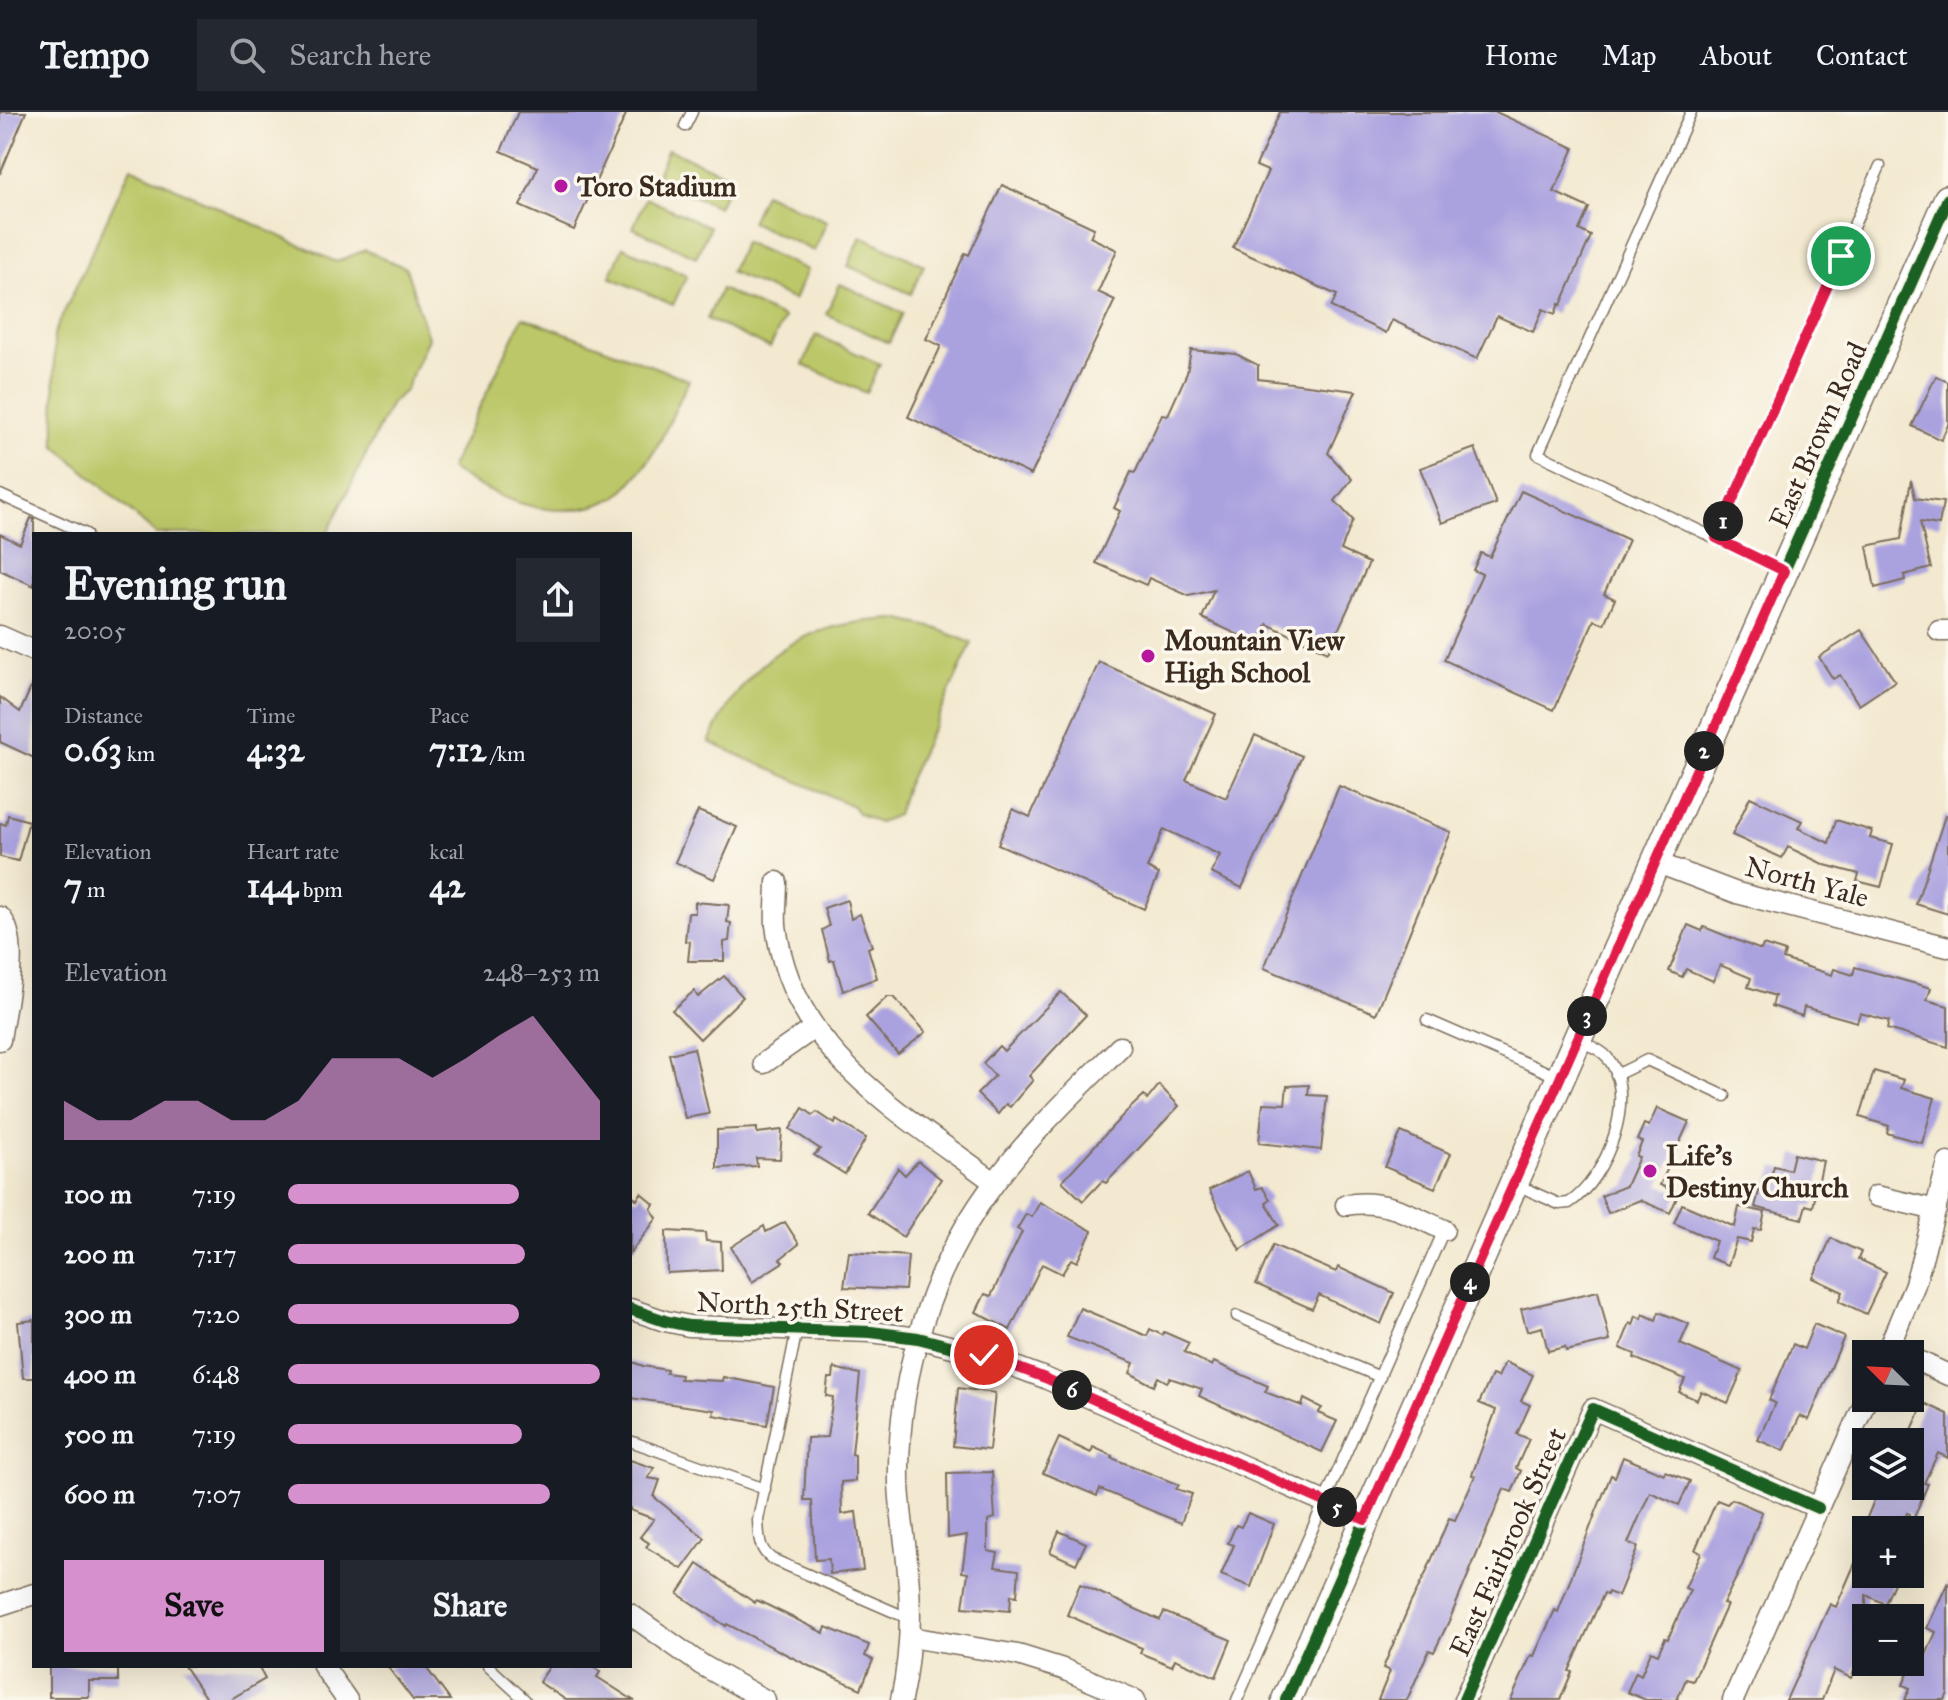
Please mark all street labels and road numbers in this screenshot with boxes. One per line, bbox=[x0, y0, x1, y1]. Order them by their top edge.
street label: East Brown Road bbox=[1761, 336, 1875, 534]
street label: North Yale bbox=[1741, 849, 1873, 915]
street label: North 25th Street bbox=[696, 1284, 904, 1330]
street label: East Fairbrook Street bbox=[1442, 1422, 1574, 1662]

